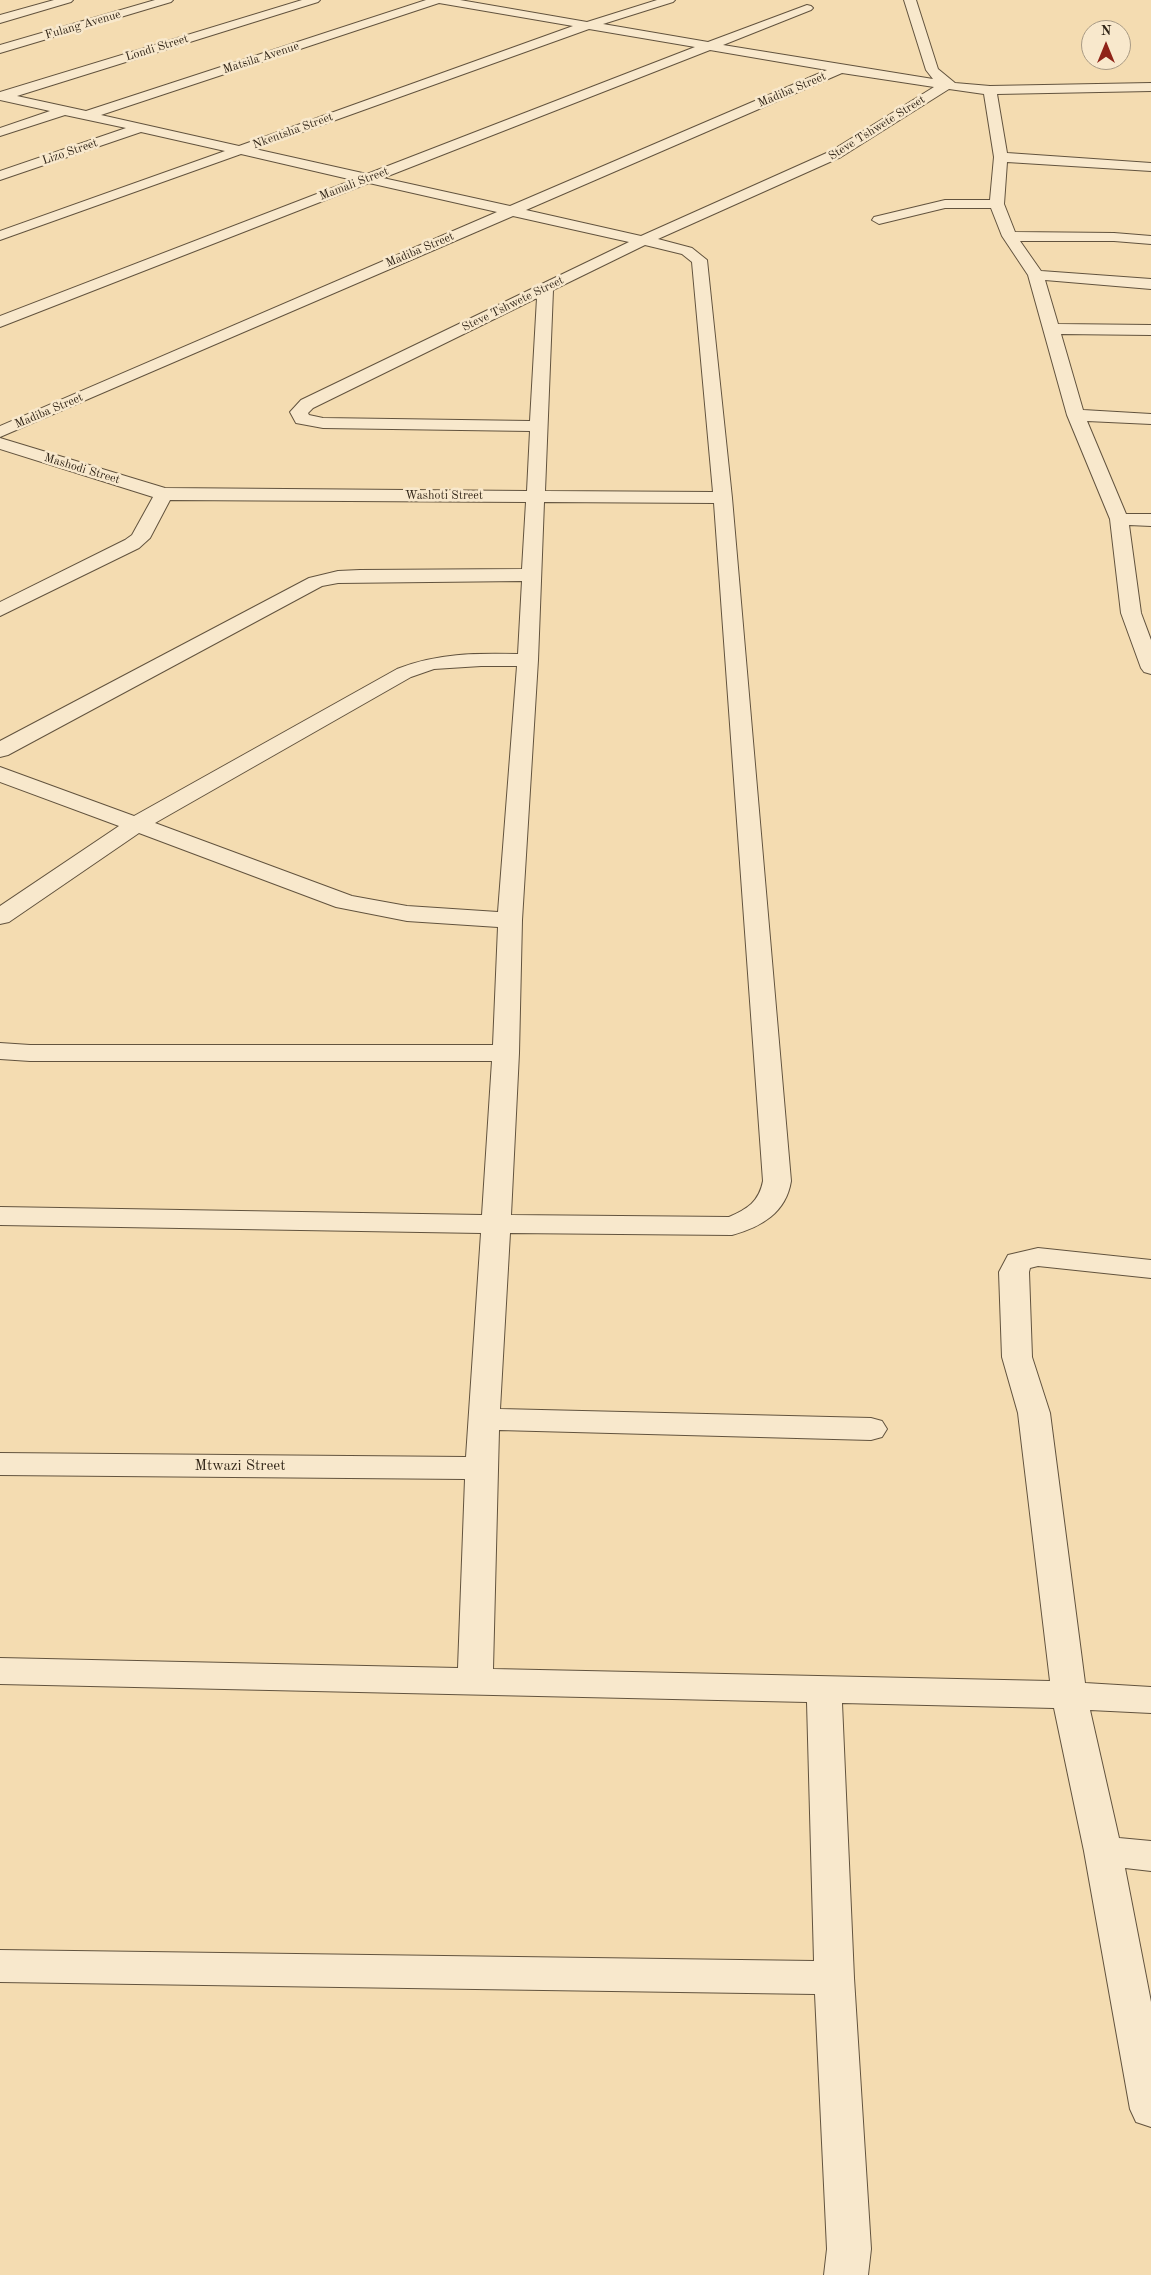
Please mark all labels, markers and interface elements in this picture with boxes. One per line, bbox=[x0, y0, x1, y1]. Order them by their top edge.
street label: Fulang Avenue bbox=[43, 7, 123, 43]
north arrow bbox=[1081, 20, 1131, 70]
text: N bbox=[1101, 24, 1111, 38]
street label: Londi Street bbox=[124, 32, 190, 64]
street label: Matsila Avenue bbox=[221, 39, 301, 77]
street label: Madiba Street bbox=[756, 69, 828, 111]
street label: Steve Tshwete Street bbox=[826, 92, 928, 164]
street label: Nkentsha Street bbox=[251, 110, 335, 152]
street label: Lizo Street bbox=[40, 136, 100, 168]
street label: Mamali Street bbox=[317, 164, 391, 204]
street label: Madiba Street bbox=[384, 229, 456, 271]
street label: Steve Tshwete Street bbox=[460, 273, 566, 335]
street label: Madiba Street bbox=[13, 390, 85, 432]
street label: Mashodi Street bbox=[42, 451, 122, 487]
street label: Washoti Street bbox=[405, 489, 483, 503]
street label: Mtwazi Street bbox=[195, 1457, 285, 1475]

